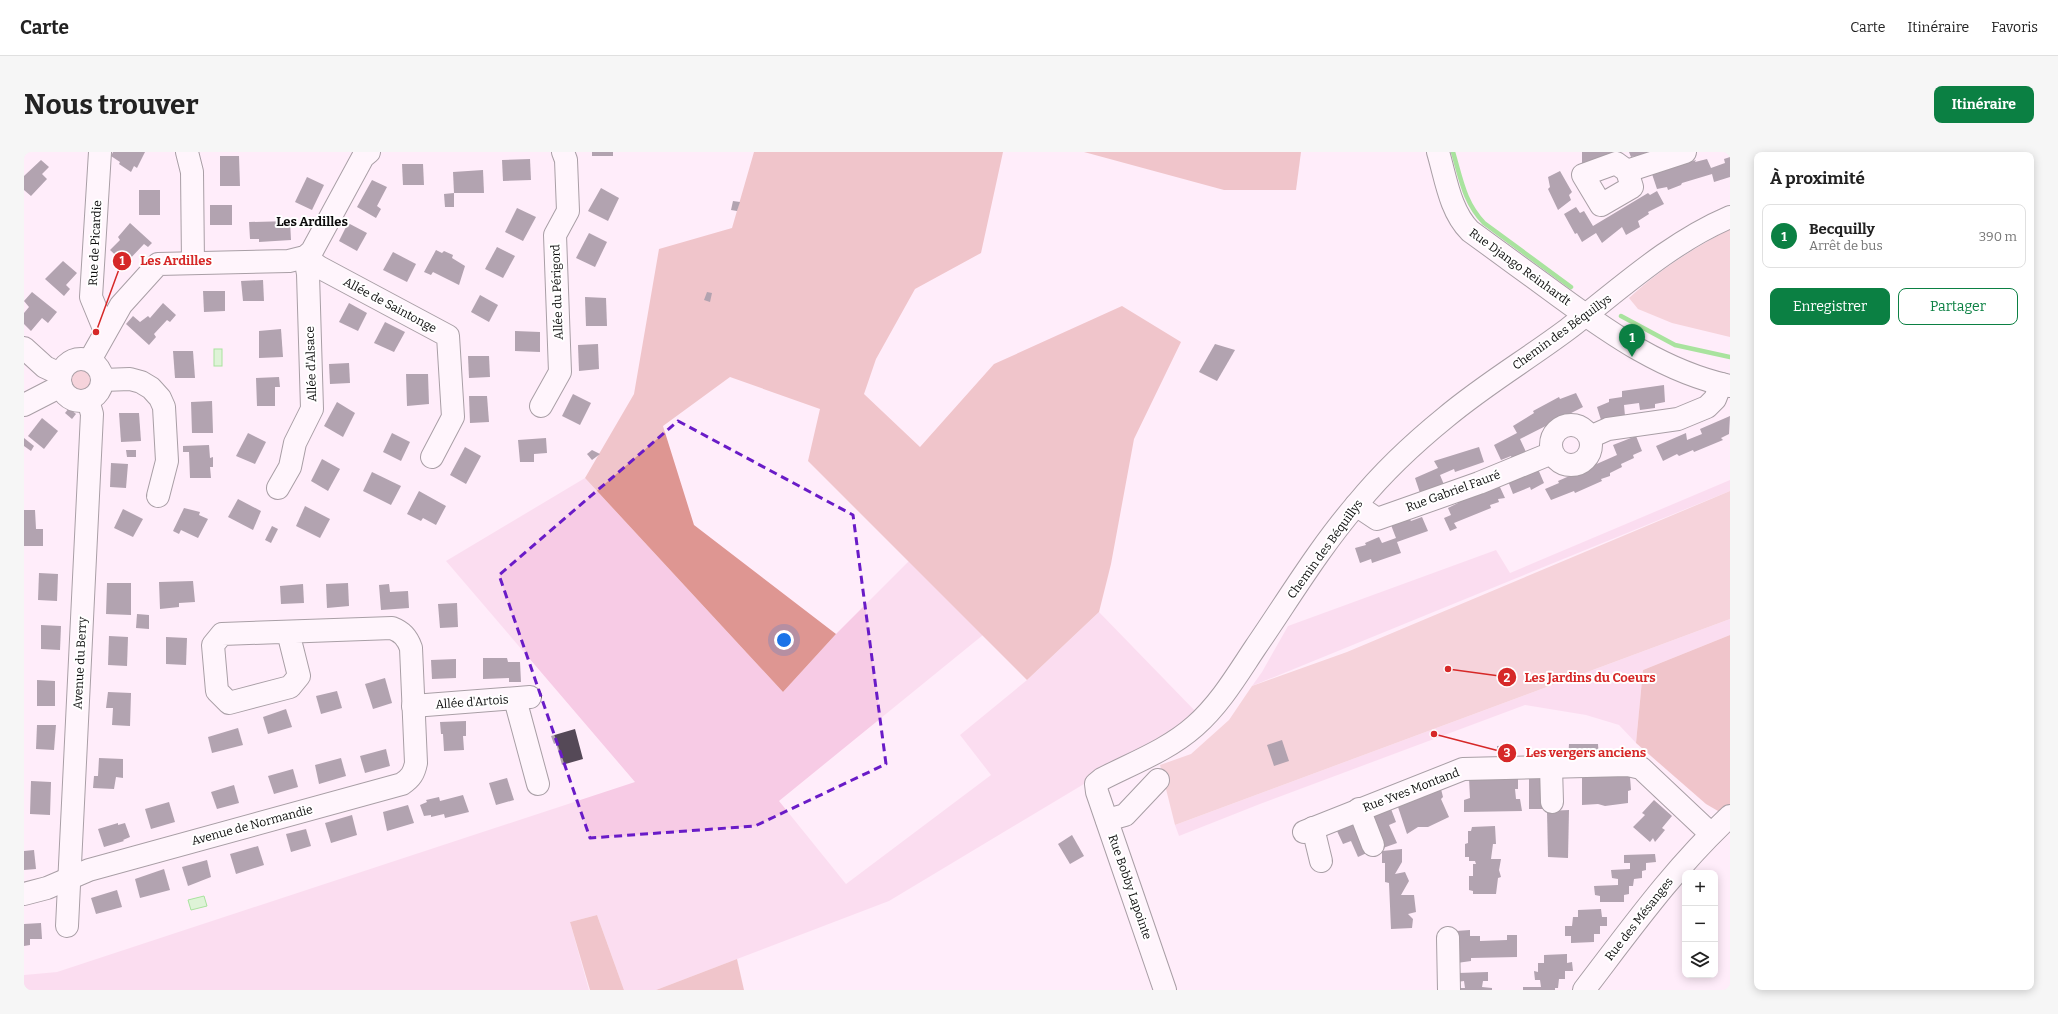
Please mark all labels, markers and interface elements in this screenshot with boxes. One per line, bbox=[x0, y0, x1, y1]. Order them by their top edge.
text: Carte bbox=[20, 16, 69, 39]
text: Carte bbox=[1850, 19, 1885, 36]
text: Itinéraire bbox=[1907, 19, 1969, 36]
text: Favoris bbox=[1991, 19, 2038, 36]
button: Itinéraire bbox=[1934, 86, 2034, 123]
text: Nous trouver bbox=[24, 88, 199, 121]
text: À proximité bbox=[1770, 168, 1865, 189]
street label: Rue de Picardie bbox=[86, 200, 104, 286]
district label: Les Ardilles bbox=[276, 214, 348, 229]
text: Becquilly bbox=[1809, 220, 1875, 238]
street label: Rue Django Reinhardt bbox=[1467, 226, 1574, 309]
text: 1 bbox=[1781, 229, 1787, 244]
text: 390 m bbox=[1979, 229, 2017, 244]
text: Arrêt de bus bbox=[1809, 238, 1883, 253]
street label: Allée du Périgord bbox=[548, 244, 566, 340]
callout: Les Ardilles bbox=[112, 248, 220, 273]
text: Les Ardilles bbox=[140, 253, 212, 268]
text: 1 bbox=[119, 254, 125, 268]
street label: Allée de Saintonge bbox=[341, 275, 439, 335]
button: Enregistrer bbox=[1770, 288, 1890, 325]
button: Partager bbox=[1898, 288, 2018, 325]
street label: Chemin des Béquillys bbox=[1510, 291, 1614, 373]
pin: 1 bbox=[1619, 324, 1645, 357]
street label: Allée d'Alsace bbox=[303, 326, 319, 402]
street label: Rue Gabriel Fauré bbox=[1404, 467, 1502, 515]
street label: Chemin des Béquillys bbox=[1284, 497, 1366, 601]
street label: Avenue du Berry bbox=[71, 616, 89, 710]
your location bbox=[774, 630, 794, 650]
callout: Les Jardins du Coeurs bbox=[1497, 665, 1664, 690]
text: Les Jardins du Coeurs bbox=[1524, 670, 1656, 685]
text: 2 bbox=[1504, 671, 1511, 685]
street label: Allée d'Artois bbox=[435, 692, 509, 712]
callout: Les vergers anciens bbox=[1497, 740, 1654, 765]
text: Les vergers anciens bbox=[1526, 745, 1646, 760]
text: 3 bbox=[1504, 746, 1511, 760]
street label: Rue Yves Montand bbox=[1361, 765, 1461, 815]
street label: Avenue de Normandie bbox=[190, 802, 314, 848]
street label: Rue Bobby Lapointe bbox=[1105, 833, 1155, 941]
map controls bbox=[1682, 870, 1718, 978]
button: + bbox=[1682, 870, 1718, 906]
street label: Rue des Mésanges bbox=[1602, 874, 1676, 963]
button: − bbox=[1682, 906, 1718, 942]
button: layers bbox=[1682, 942, 1718, 978]

